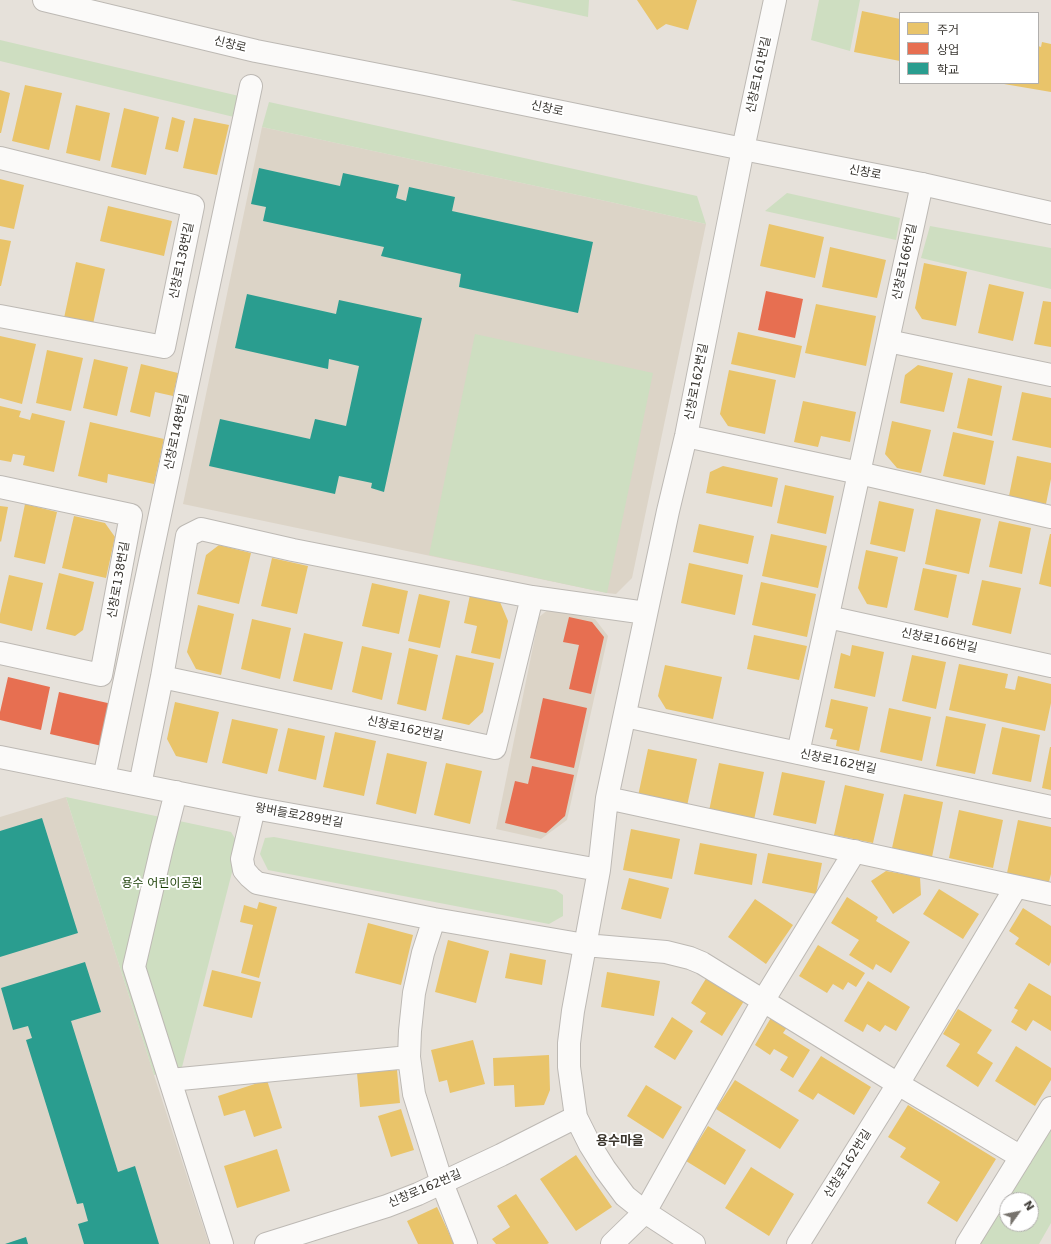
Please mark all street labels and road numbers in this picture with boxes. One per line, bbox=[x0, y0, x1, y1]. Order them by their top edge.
street label: 신창로 bbox=[212, 34, 248, 56]
street label: 신창로161번길 bbox=[744, 35, 774, 115]
street label: 신창로 bbox=[529, 99, 565, 119]
street label: 신창로 bbox=[847, 163, 883, 183]
street label: 신창로138번길 bbox=[167, 221, 197, 301]
street label: 신창로166번길 bbox=[890, 222, 920, 302]
street label: 신창로162번길 bbox=[682, 342, 712, 422]
street label: 신창로148번길 bbox=[162, 392, 192, 472]
street label: 신창로138번길 bbox=[105, 540, 133, 620]
street label: 신창로166번길 bbox=[899, 626, 979, 656]
street label: 신창로162번길 bbox=[365, 714, 445, 744]
street label: 신창로162번길 bbox=[798, 747, 878, 777]
street label: 왕버들로289번길 bbox=[254, 801, 344, 831]
street label: 신창로162번길 bbox=[821, 1127, 875, 1201]
street label: 신창로162번길 bbox=[386, 1167, 464, 1211]

